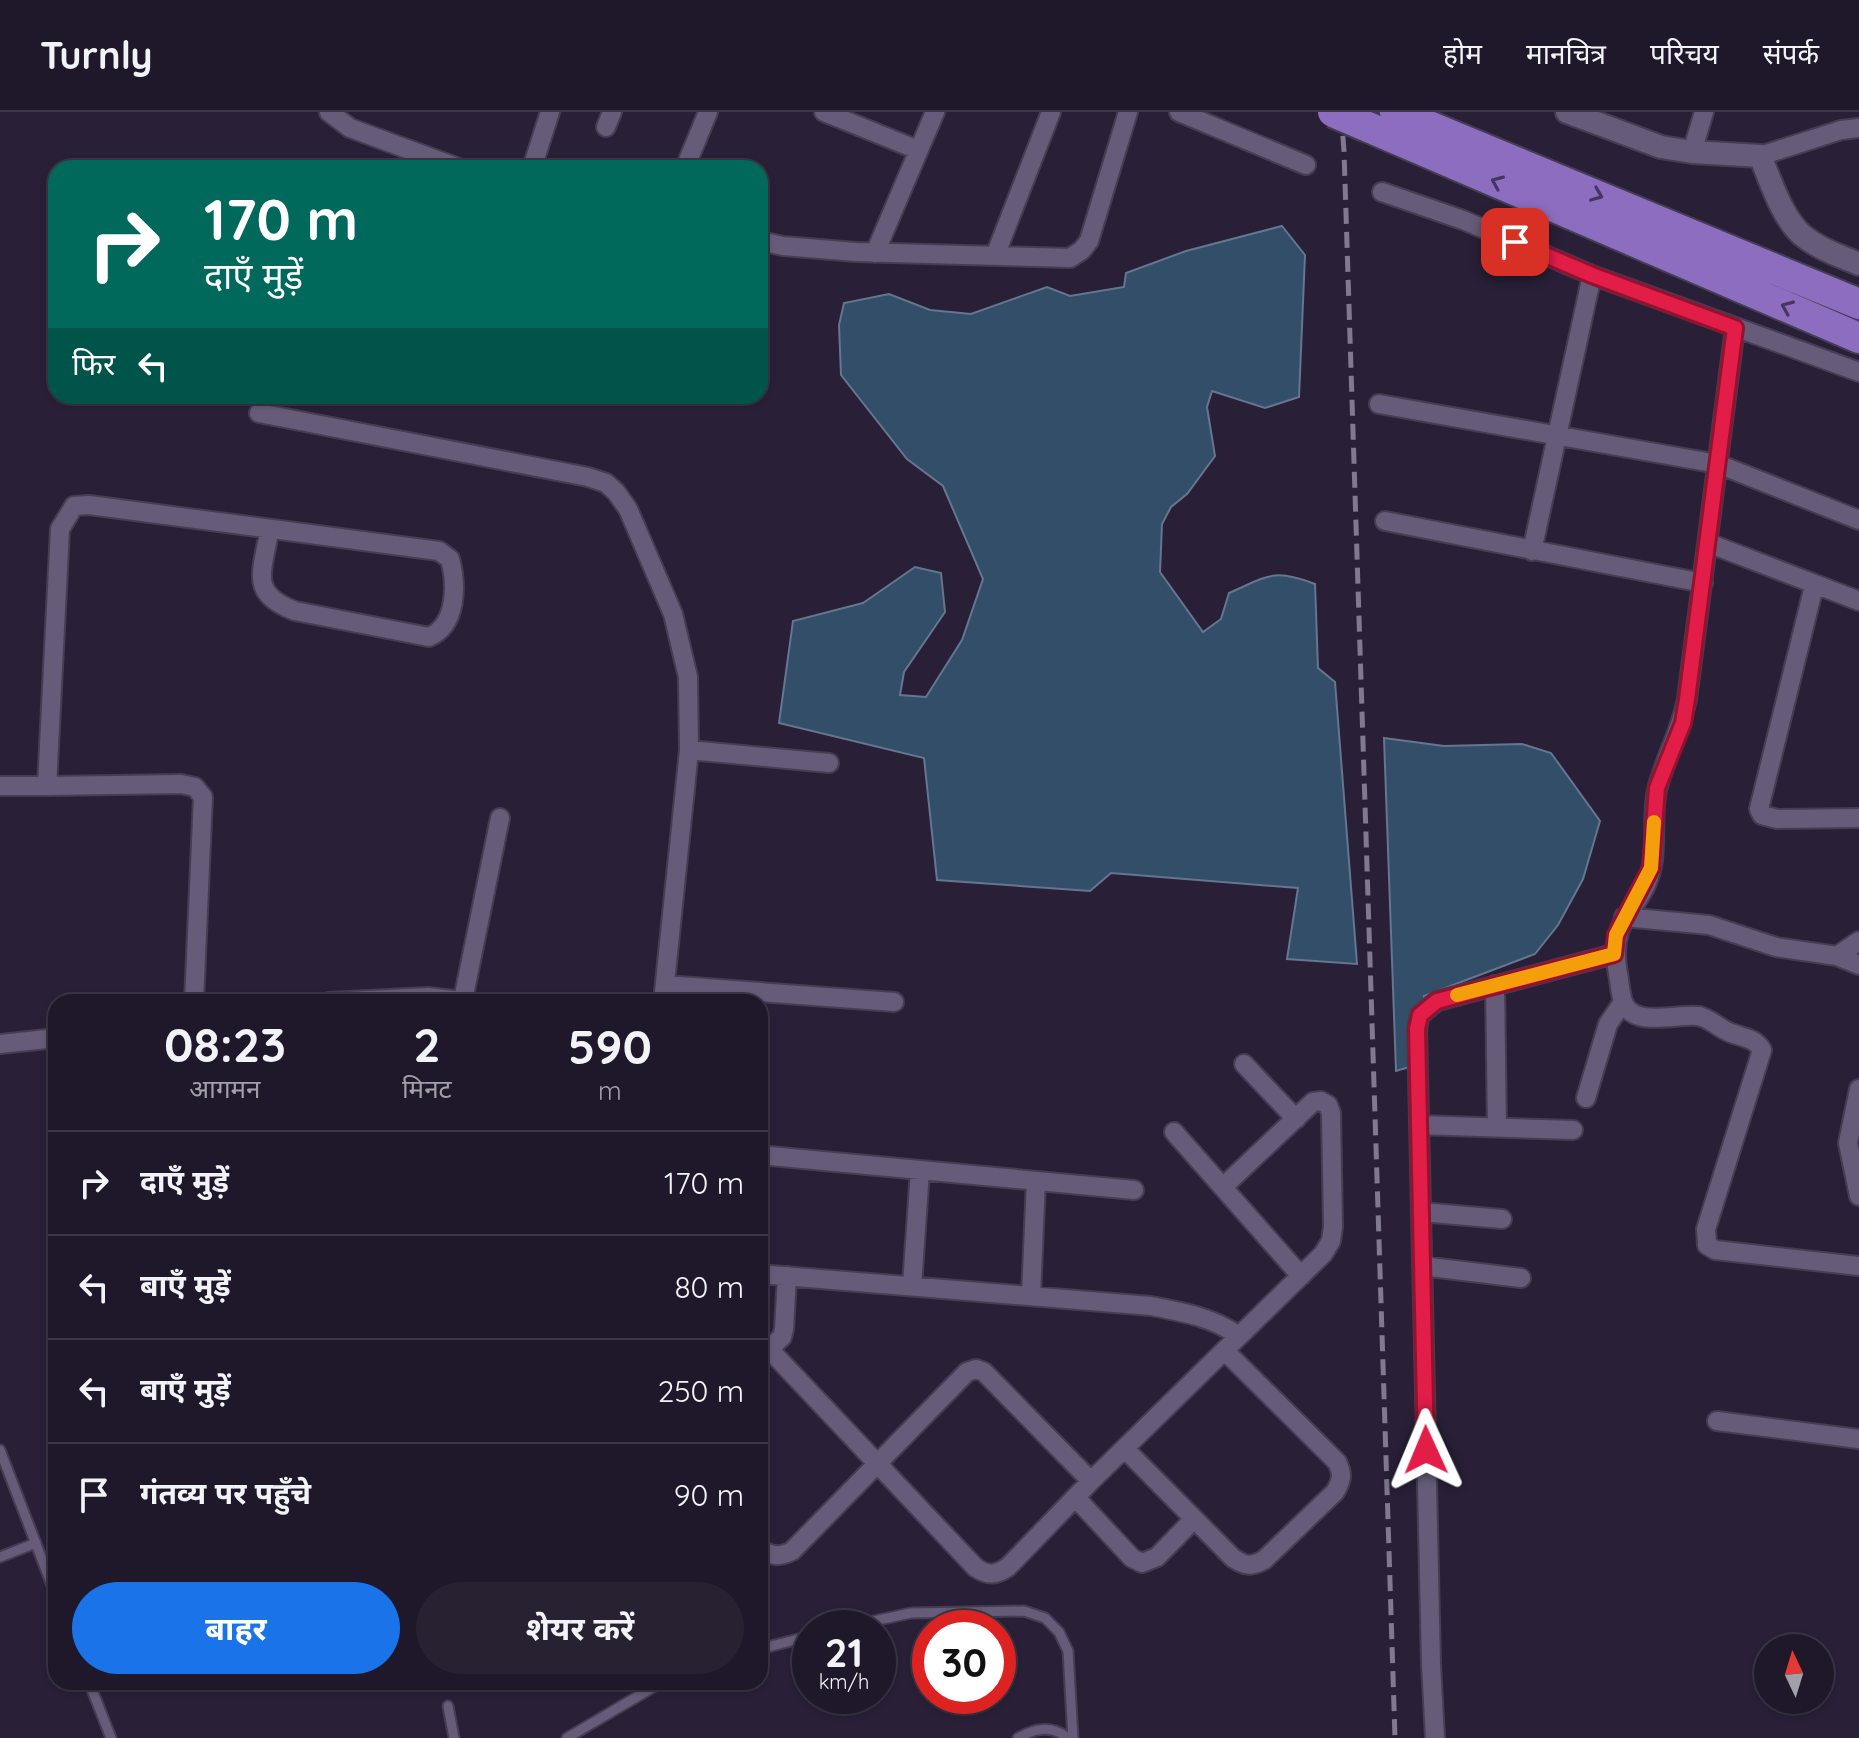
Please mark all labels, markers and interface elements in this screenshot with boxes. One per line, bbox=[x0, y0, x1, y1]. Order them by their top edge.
text: Turnly bbox=[40, 31, 153, 79]
text: होम bbox=[1443, 36, 1482, 71]
text: मानचित्र bbox=[1526, 36, 1606, 71]
text: परिचय bbox=[1650, 36, 1719, 71]
text: संपर्क bbox=[1763, 36, 1819, 71]
one-way arrow bbox=[1491, 176, 1505, 192]
text: 170 m bbox=[204, 184, 358, 254]
one-way arrow bbox=[1589, 186, 1603, 202]
icon: right bbox=[72, 192, 176, 296]
pin bbox=[1481, 208, 1549, 276]
icon: arrive bbox=[1493, 220, 1537, 264]
text: दाएँ मुड़ें bbox=[204, 253, 303, 298]
one-way arrow bbox=[1781, 301, 1795, 317]
icon: left bbox=[131, 344, 175, 388]
text: फिर bbox=[72, 345, 115, 383]
text: 08:23 bbox=[164, 1014, 286, 1074]
text: 2 bbox=[413, 1014, 440, 1074]
text: 590 bbox=[568, 1016, 652, 1076]
text: आगमन bbox=[189, 1072, 261, 1105]
text: मिनट bbox=[402, 1072, 452, 1105]
text: m bbox=[598, 1074, 622, 1107]
icon: right bbox=[72, 1161, 116, 1205]
text: दाएँ मुड़ें bbox=[140, 1162, 229, 1200]
text: 170 m bbox=[664, 1164, 744, 1202]
icon: left bbox=[72, 1265, 116, 1309]
text: बाएँ मुड़ें bbox=[140, 1266, 231, 1304]
text: 80 m bbox=[674, 1268, 744, 1306]
icon: left bbox=[72, 1369, 116, 1413]
text: बाएँ मुड़ें bbox=[140, 1370, 231, 1408]
text: 250 m bbox=[658, 1372, 744, 1410]
position arrow bbox=[1384, 1408, 1468, 1492]
icon: arrive bbox=[72, 1473, 116, 1517]
text: गंतव्य पर पहुँचे bbox=[140, 1474, 311, 1512]
text: 90 m bbox=[674, 1476, 744, 1514]
button: बाहर bbox=[72, 1582, 400, 1674]
button: शेयर करें bbox=[416, 1582, 744, 1674]
speed limit sign: 30 bbox=[912, 1610, 1016, 1714]
text: 21 bbox=[825, 1627, 863, 1677]
north arrow bbox=[1754, 1634, 1834, 1714]
map controls bbox=[1754, 1634, 1834, 1714]
text: km/h bbox=[819, 1669, 869, 1694]

